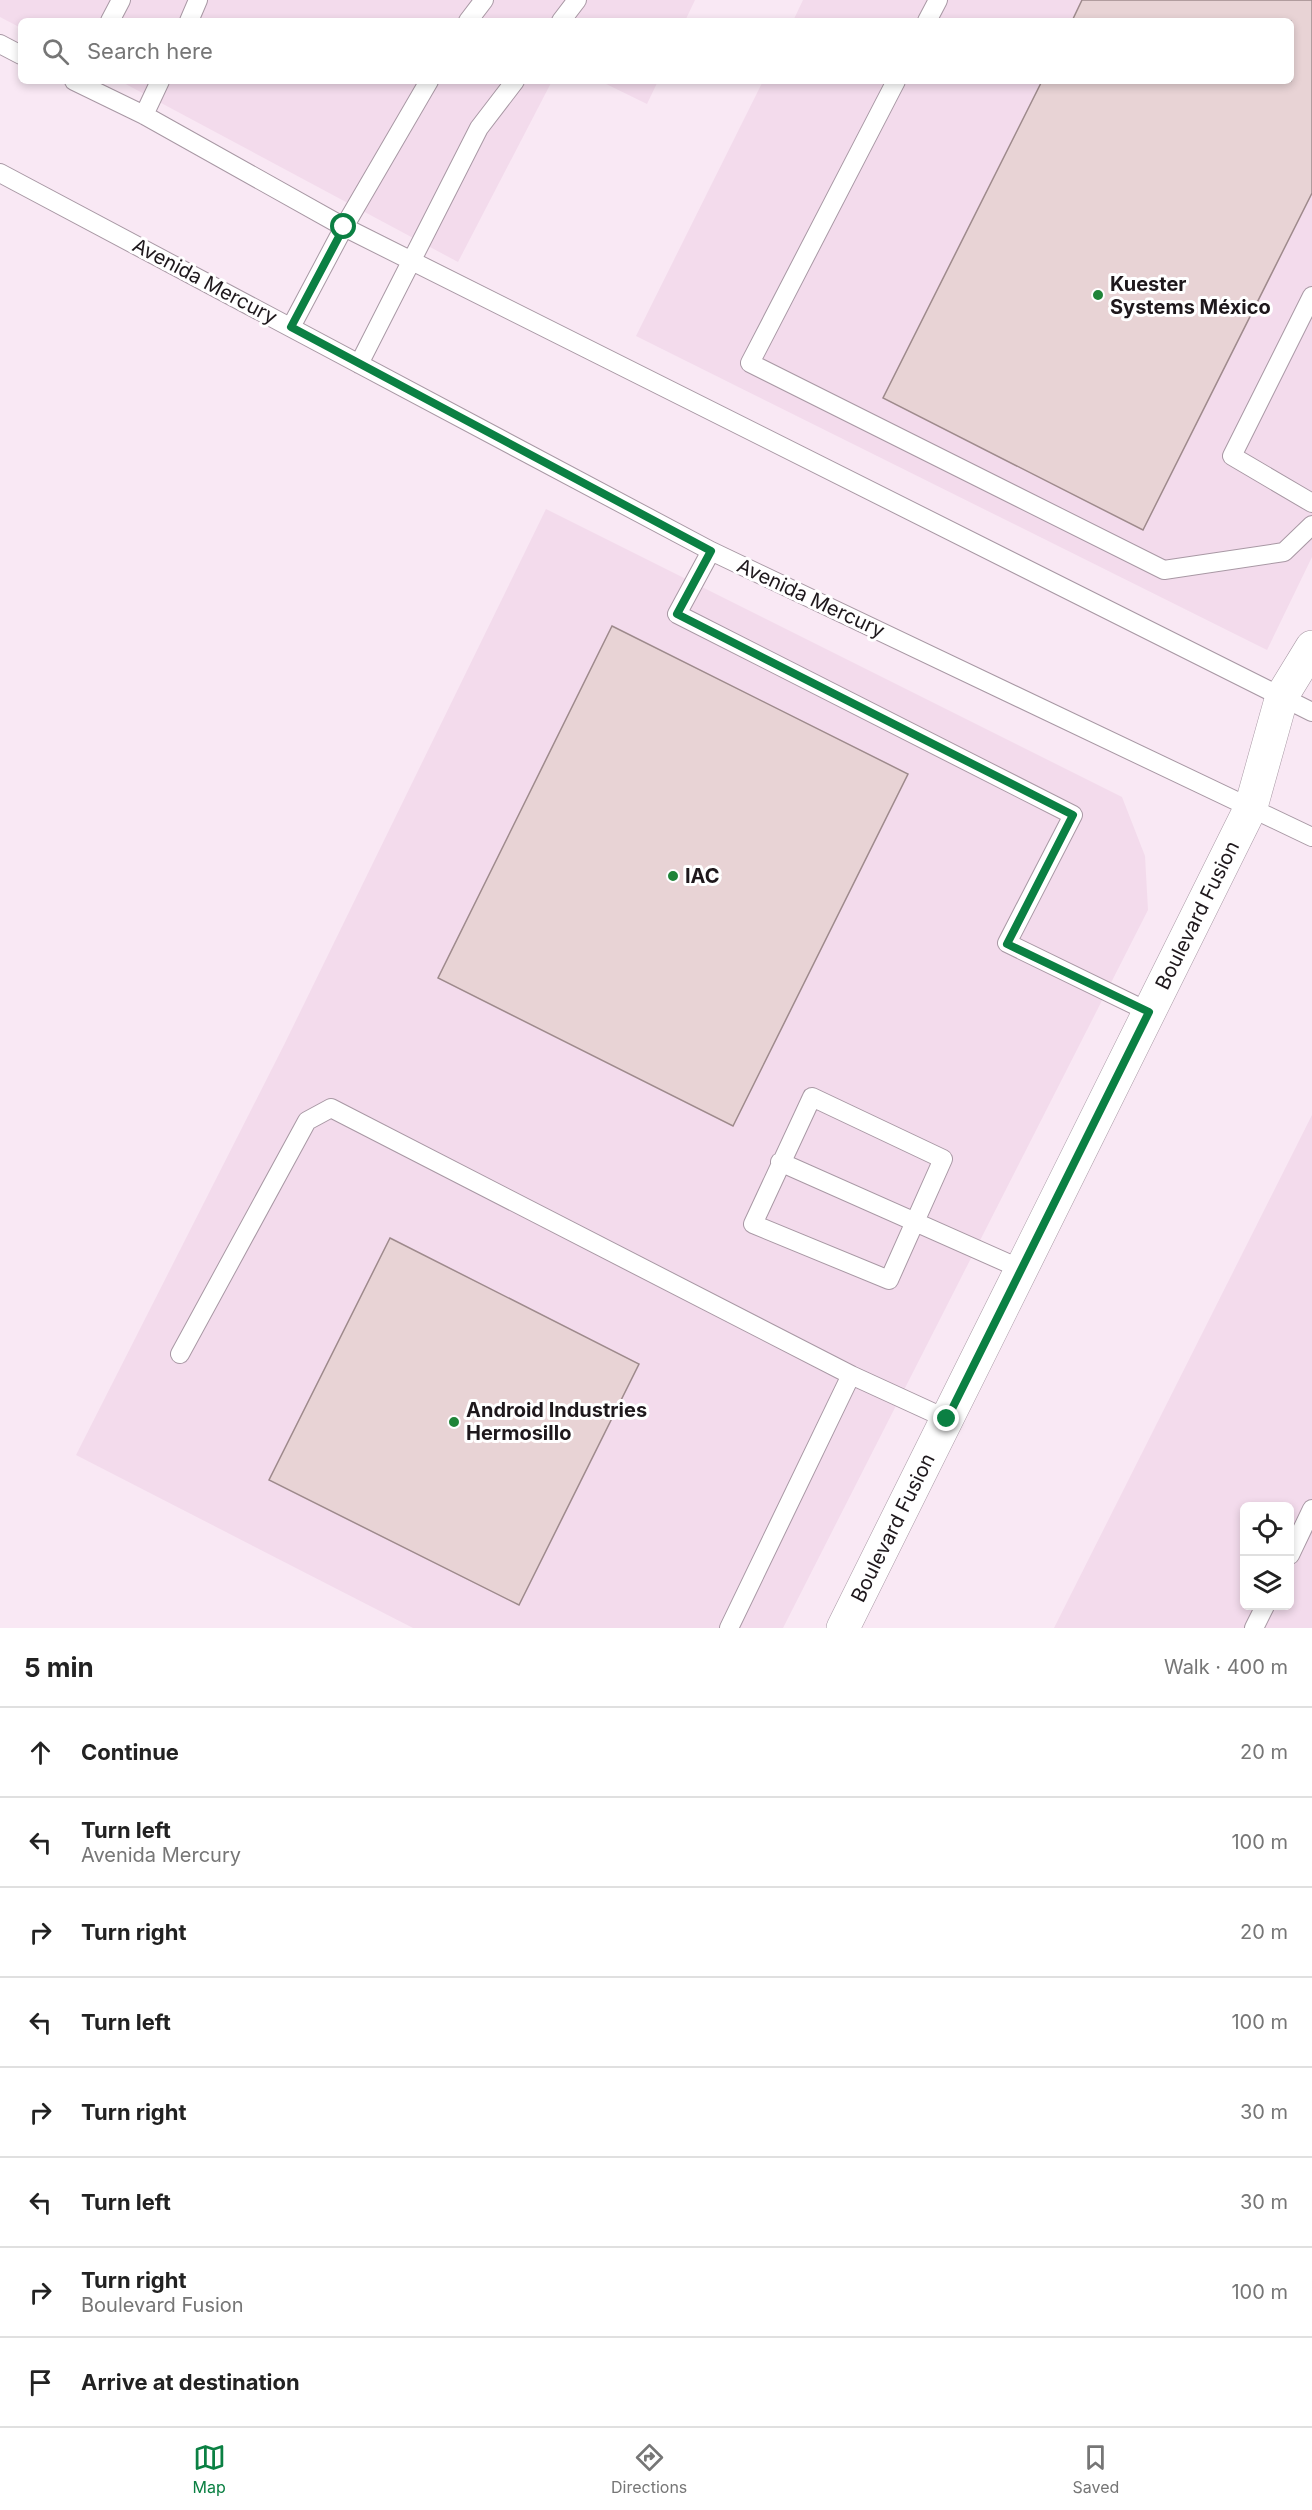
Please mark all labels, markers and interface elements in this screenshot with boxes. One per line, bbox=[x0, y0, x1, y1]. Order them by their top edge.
search box bbox=[18, 18, 1294, 84]
icon: search bbox=[39, 35, 72, 68]
text: Search here bbox=[87, 38, 213, 64]
route start bbox=[330, 213, 356, 239]
street label: Avenida Mercury bbox=[129, 233, 281, 329]
place label: Kuester Systems México bbox=[1110, 272, 1271, 319]
marker: Kuester Systems México bbox=[1091, 288, 1105, 302]
street label: Avenida Mercury bbox=[733, 553, 889, 643]
street label: Boulevard Fusion bbox=[1150, 837, 1244, 993]
place label: IAC bbox=[685, 864, 720, 888]
marker: IAC bbox=[666, 869, 680, 883]
place label: Android Industries Hermosillo bbox=[466, 1398, 647, 1445]
route end bbox=[933, 1405, 959, 1431]
marker: Android Industries Hermosillo bbox=[447, 1415, 461, 1429]
street label: Boulevard Fusion bbox=[846, 1450, 940, 1606]
map controls bbox=[1240, 1502, 1294, 1610]
button: locate bbox=[1240, 1502, 1294, 1556]
button: layers bbox=[1240, 1556, 1294, 1610]
text: 5 min bbox=[24, 1652, 94, 1683]
text: Walk · 400 m bbox=[1164, 1655, 1288, 1679]
icon: ahead bbox=[24, 1736, 57, 1769]
text: Continue bbox=[81, 1739, 179, 1765]
text: 20 m bbox=[1240, 1740, 1288, 1764]
text: Turn left bbox=[81, 1817, 171, 1843]
icon: left bbox=[24, 1826, 57, 1859]
text: 100 m bbox=[1231, 1830, 1288, 1854]
text: Avenida Mercury bbox=[81, 1843, 241, 1867]
icon: right bbox=[24, 1916, 57, 1949]
text: Turn right bbox=[81, 1919, 187, 1945]
text: 20 m bbox=[1240, 1920, 1288, 1944]
icon: left bbox=[24, 2006, 57, 2039]
text: Turn left bbox=[81, 2009, 171, 2035]
text: 100 m bbox=[1231, 2010, 1288, 2034]
icon: right bbox=[24, 2096, 57, 2129]
text: Turn right bbox=[81, 2099, 187, 2125]
text: 30 m bbox=[1240, 2100, 1288, 2124]
icon: left bbox=[24, 2186, 57, 2219]
text: Turn left bbox=[81, 2189, 171, 2215]
text: 30 m bbox=[1240, 2190, 1288, 2214]
text: Turn right bbox=[81, 2267, 187, 2293]
icon: right bbox=[24, 2276, 57, 2309]
text: 100 m bbox=[1231, 2280, 1288, 2304]
text: Boulevard Fusion bbox=[81, 2293, 244, 2317]
icon: arrive bbox=[24, 2366, 57, 2399]
text: Arrive at destination bbox=[81, 2369, 300, 2395]
tab: Map bbox=[193, 2441, 226, 2497]
tab: Directions bbox=[611, 2441, 687, 2497]
tab: Saved bbox=[1073, 2441, 1119, 2497]

